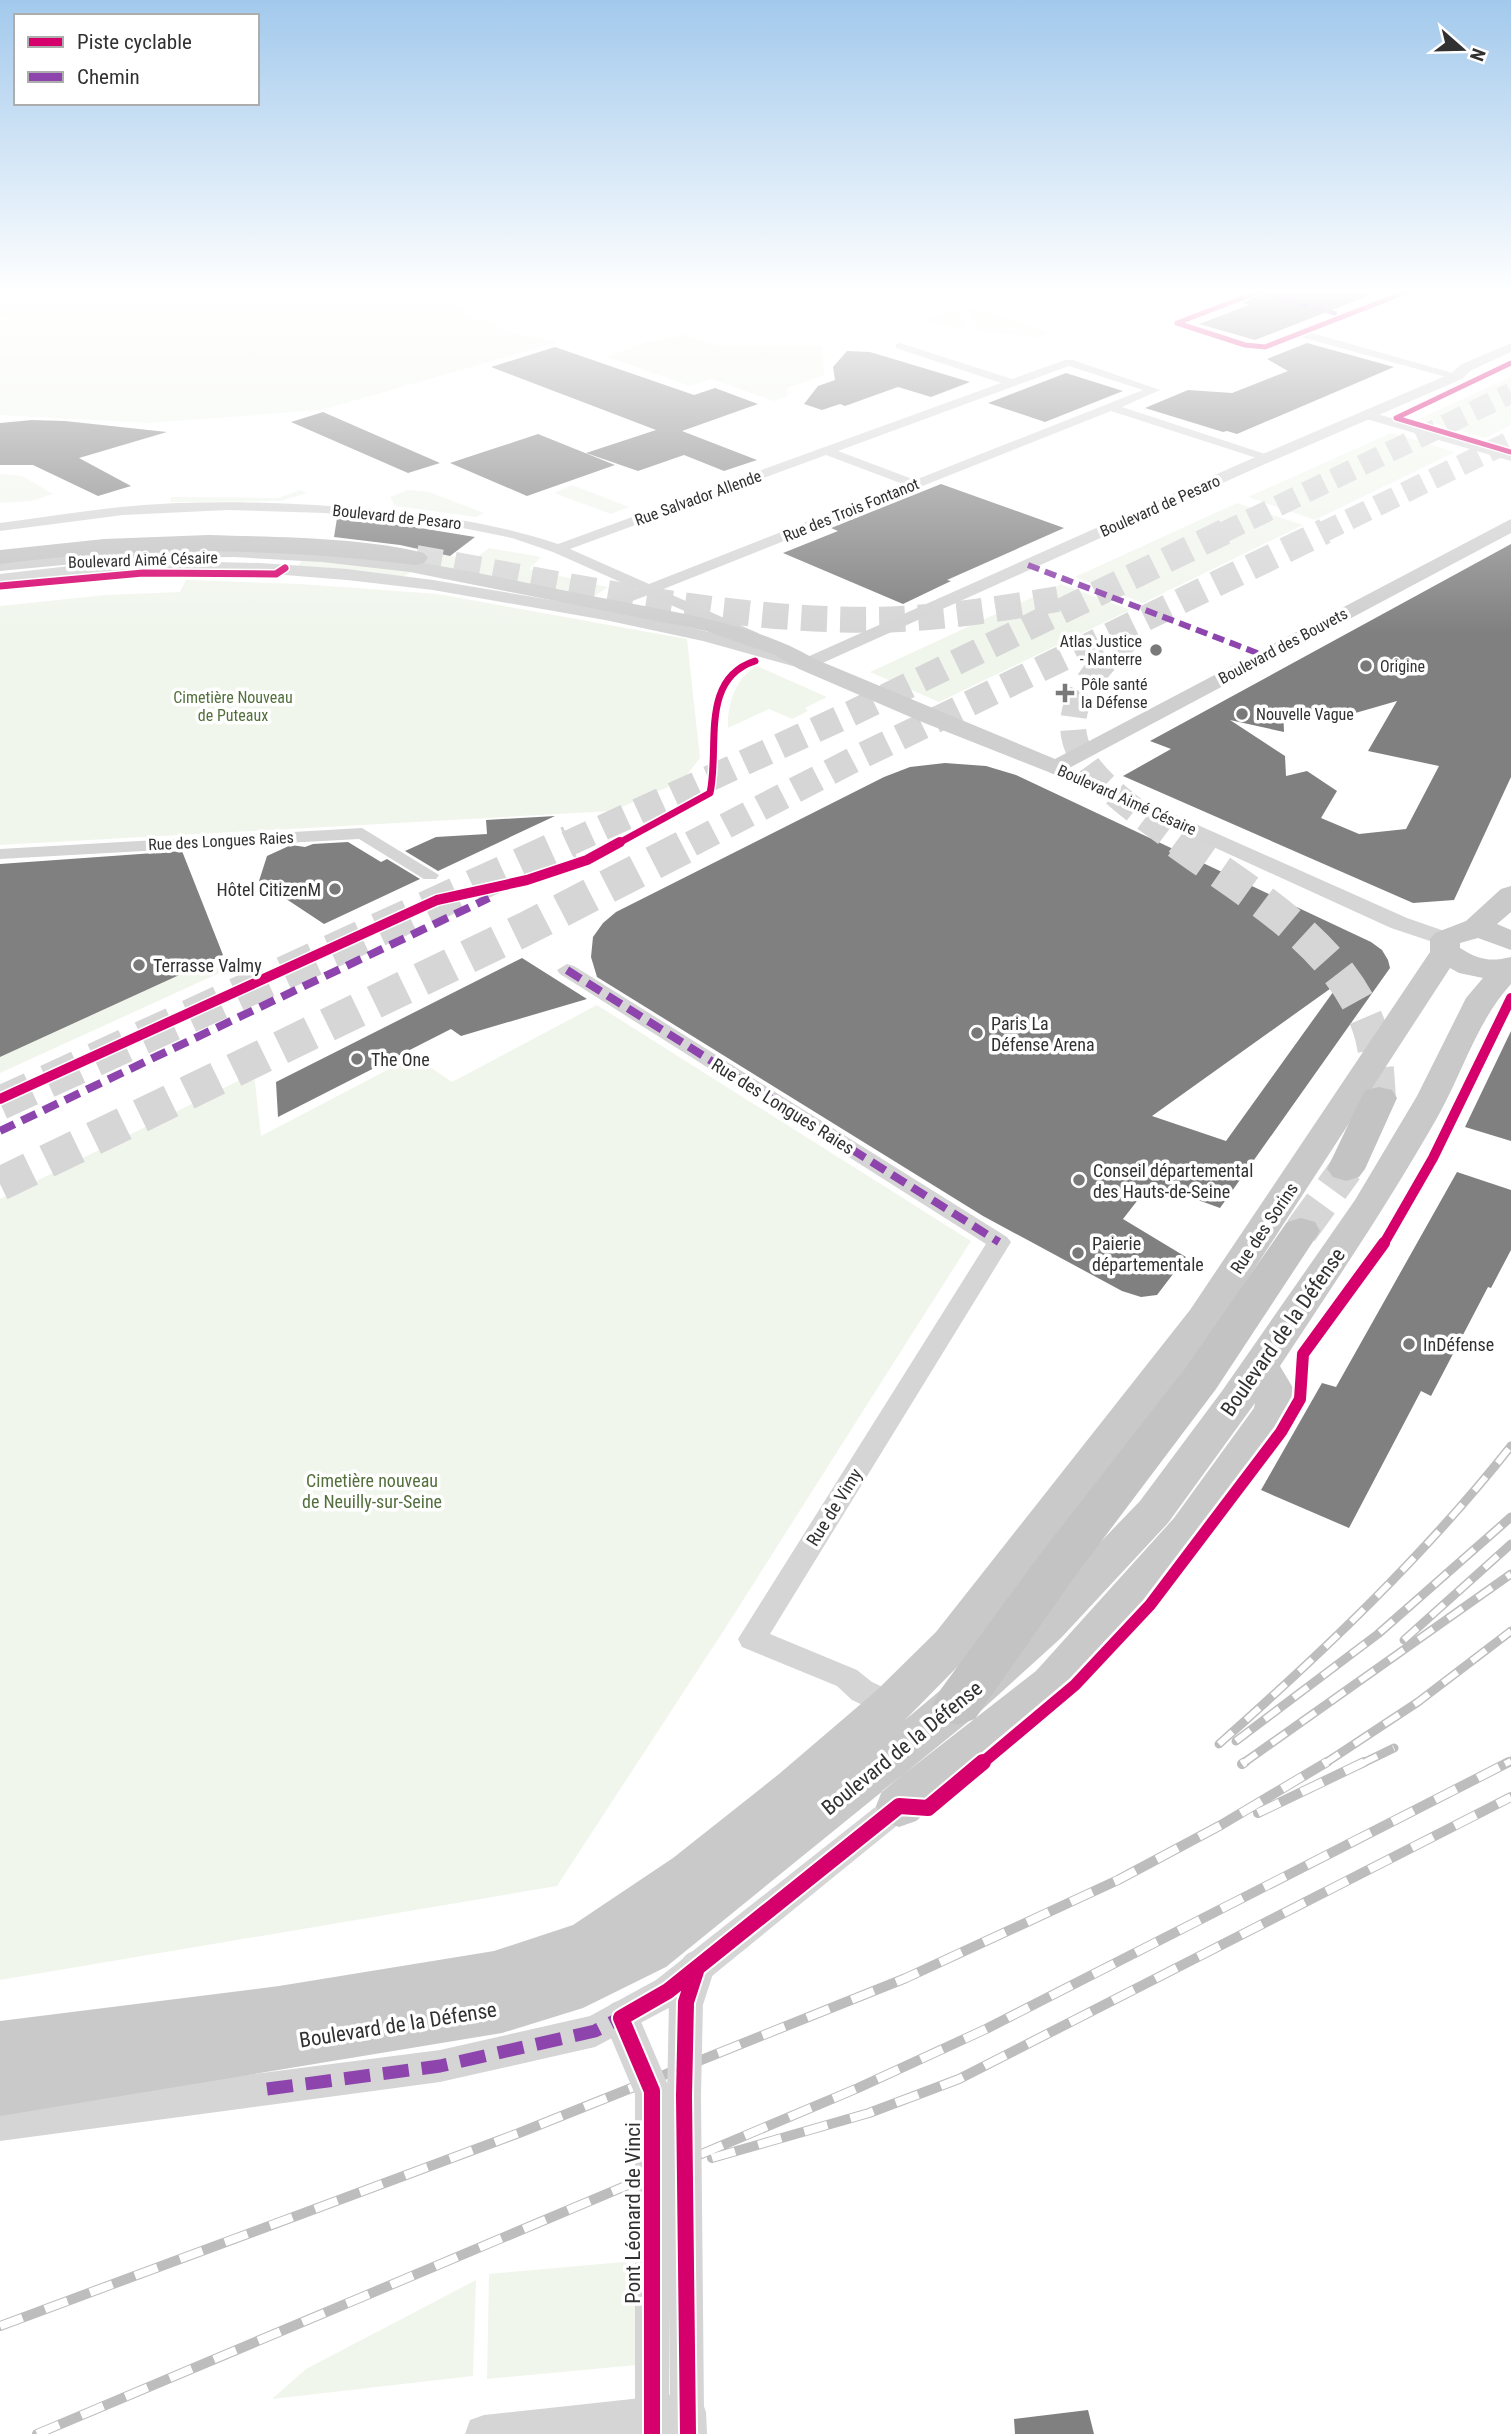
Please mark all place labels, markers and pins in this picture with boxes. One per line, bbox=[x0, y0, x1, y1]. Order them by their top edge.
place label: Atlas Justice - Nanterre bbox=[1060, 632, 1142, 669]
marker: Atlas Justice - Nanterre bbox=[1148, 642, 1164, 658]
place label: Origine bbox=[1380, 657, 1425, 676]
marker: Origine bbox=[1358, 658, 1374, 674]
place label: Pôle santé la Défense bbox=[1081, 675, 1148, 712]
marker: Pôle santé la Défense bbox=[1055, 683, 1075, 703]
place label: Nouvelle Vague bbox=[1256, 705, 1354, 724]
marker: Nouvelle Vague bbox=[1234, 706, 1250, 722]
place label: Hôtel CitizenM bbox=[216, 879, 321, 900]
marker: Hôtel CitizenM bbox=[327, 881, 343, 897]
place label: Terrasse Valmy bbox=[153, 955, 262, 976]
marker: Terrasse Valmy bbox=[131, 957, 147, 973]
place label: Paris La Défense Arena bbox=[991, 1013, 1095, 1055]
marker: Paris La Défense Arena bbox=[969, 1025, 985, 1041]
place label: The One bbox=[371, 1049, 430, 1070]
marker: The One bbox=[349, 1051, 365, 1067]
place label: Conseil départemental des Hauts-de-Seine bbox=[1093, 1160, 1253, 1202]
marker: Conseil départemental des Hauts-de-Seine bbox=[1071, 1172, 1087, 1188]
place label: Paierie départementale bbox=[1092, 1233, 1204, 1275]
marker: Paierie départementale bbox=[1070, 1245, 1086, 1261]
place label: InDéfense bbox=[1423, 1334, 1494, 1355]
marker: InDéfense bbox=[1401, 1336, 1417, 1352]

